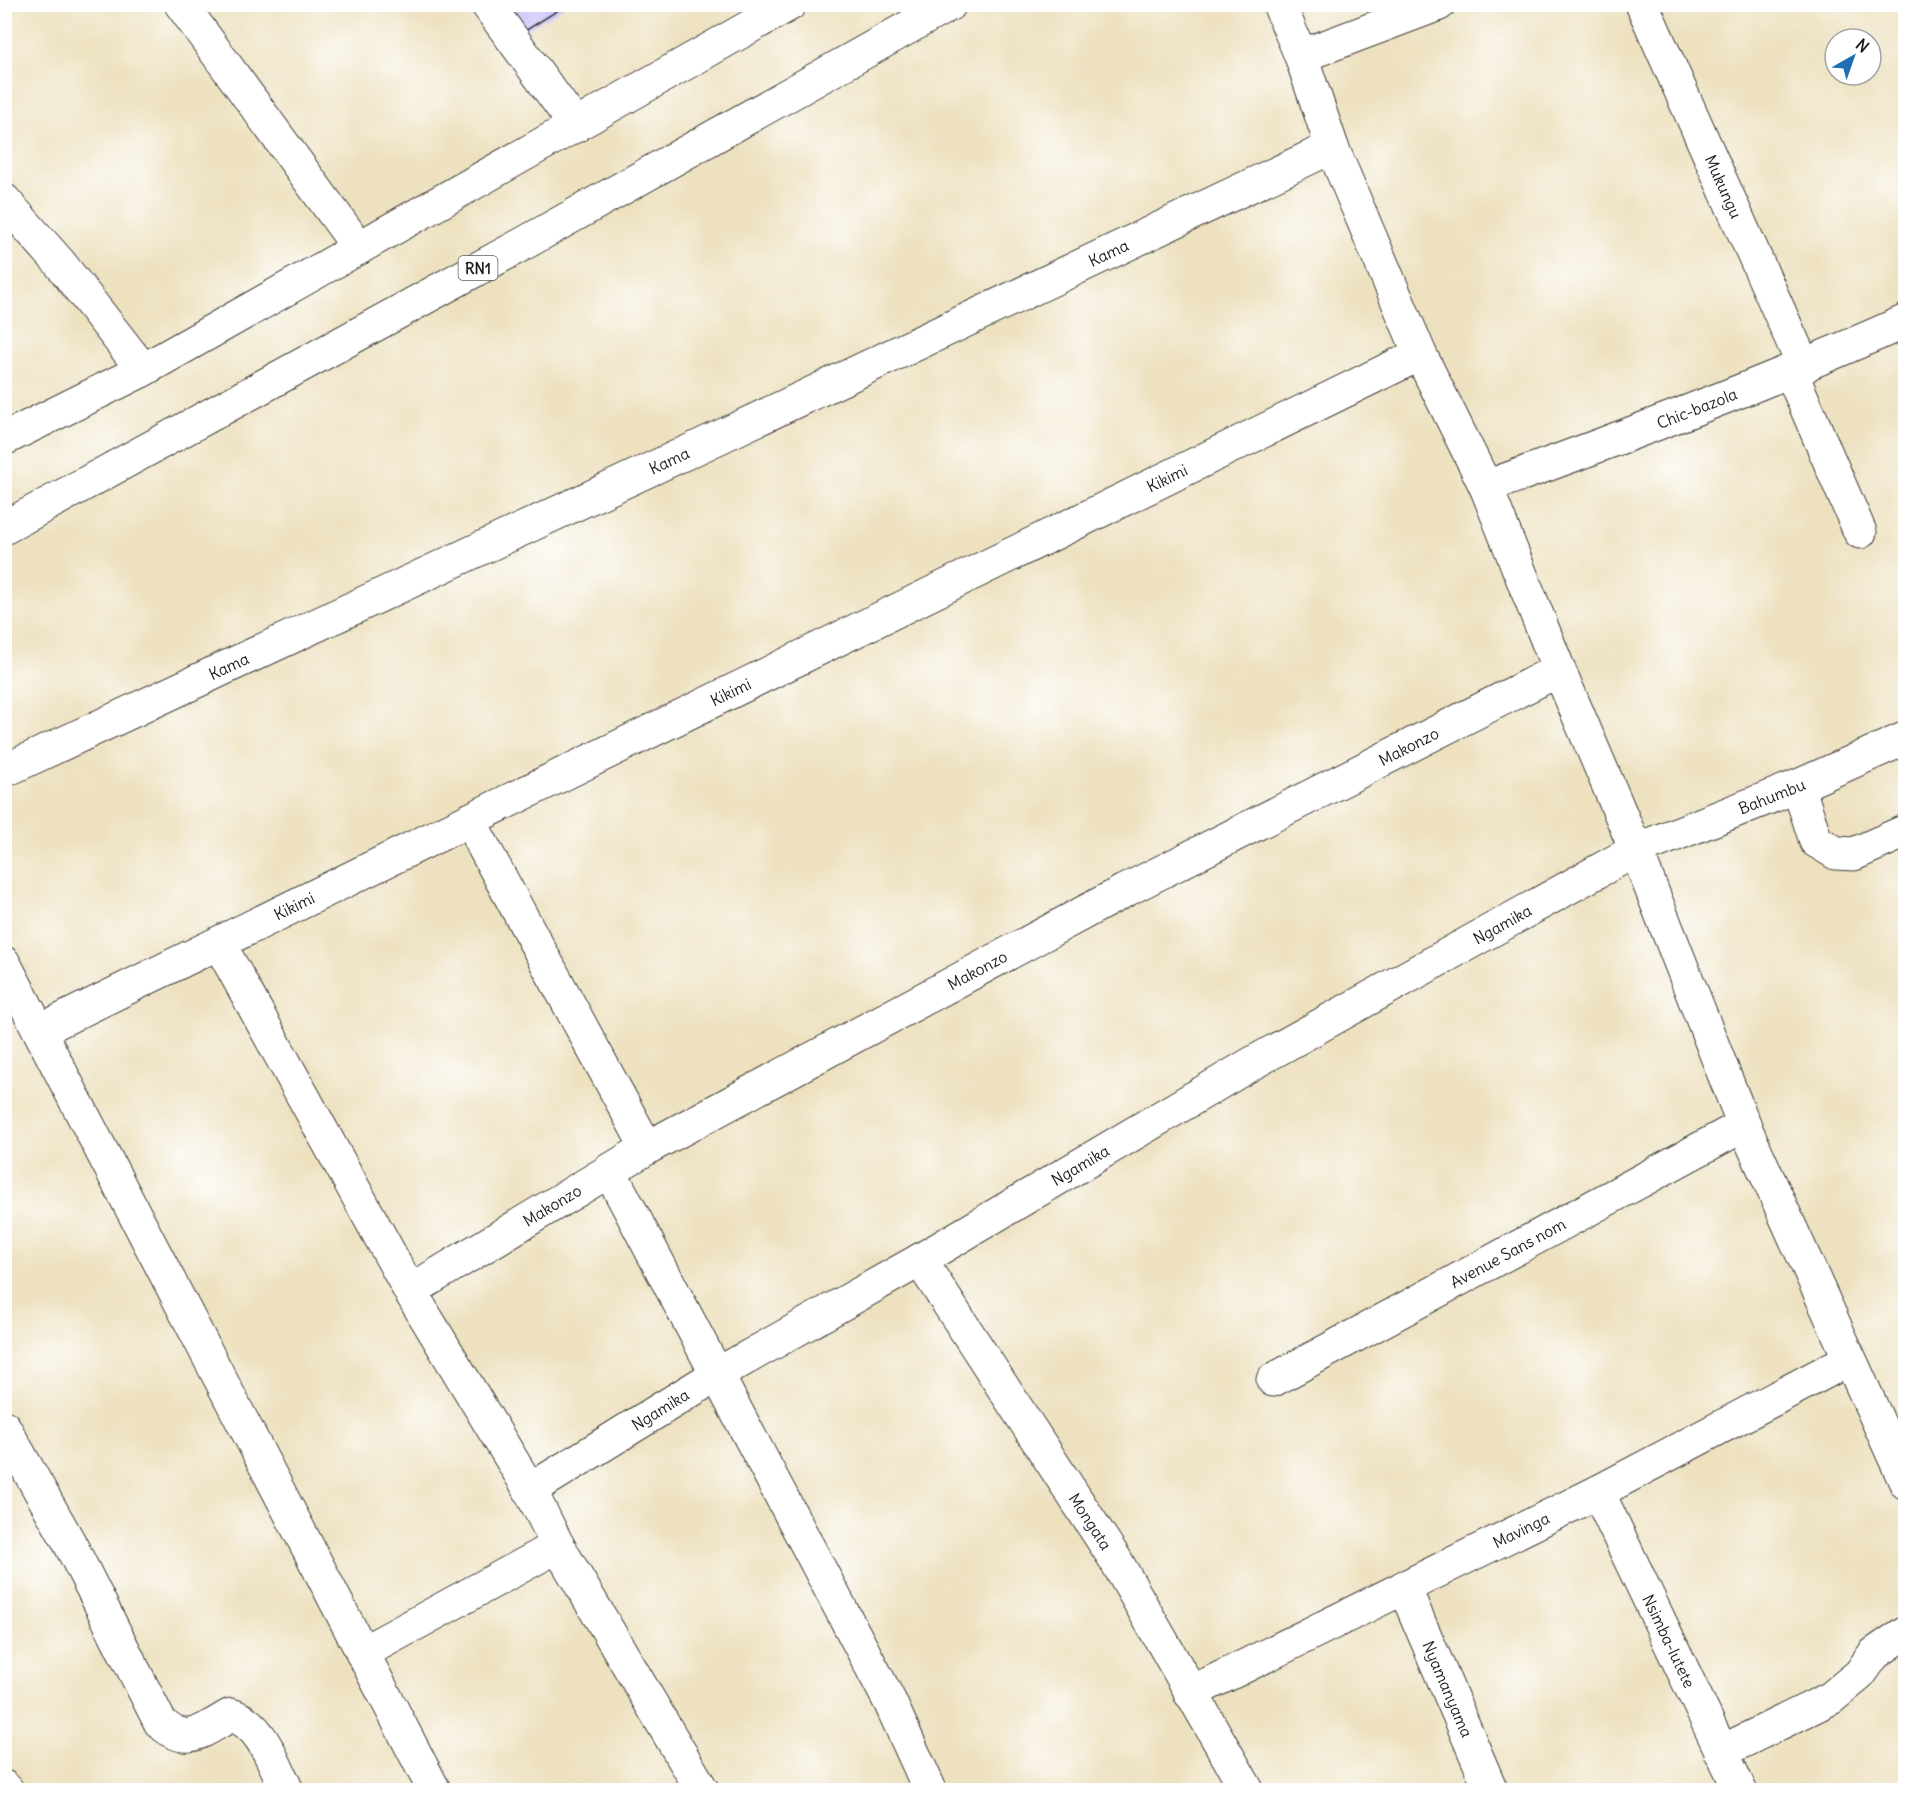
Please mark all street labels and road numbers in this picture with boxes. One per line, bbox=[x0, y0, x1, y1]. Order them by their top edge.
street label: Mukungu bbox=[1701, 152, 1746, 221]
street label: Kama bbox=[1085, 235, 1132, 271]
road number: RN1 bbox=[458, 256, 498, 280]
street label: Chic-bazola bbox=[1654, 384, 1740, 433]
street label: Kama bbox=[646, 443, 692, 479]
street label: Kikimi bbox=[1143, 460, 1191, 496]
street label: Kama bbox=[205, 648, 252, 684]
street label: Kikimi bbox=[707, 674, 754, 710]
street label: Makonzo bbox=[1375, 723, 1442, 770]
street label: Bahumbu bbox=[1735, 774, 1808, 819]
street label: Kikimi bbox=[271, 887, 318, 924]
street label: Ngamika bbox=[1469, 900, 1535, 949]
street label: Makonzo bbox=[944, 946, 1011, 994]
street label: Ngamika bbox=[1048, 1140, 1113, 1190]
street label: Makonzo bbox=[519, 1180, 585, 1231]
street label: Avenue Sans nom bbox=[1447, 1214, 1569, 1292]
street label: Ngamika bbox=[628, 1384, 693, 1435]
street label: Mongata bbox=[1065, 1489, 1116, 1553]
street label: Mavinga bbox=[1489, 1508, 1553, 1552]
street label: Nsimba-lutete bbox=[1638, 1591, 1700, 1691]
street label: Nyamanyama bbox=[1418, 1638, 1477, 1740]

